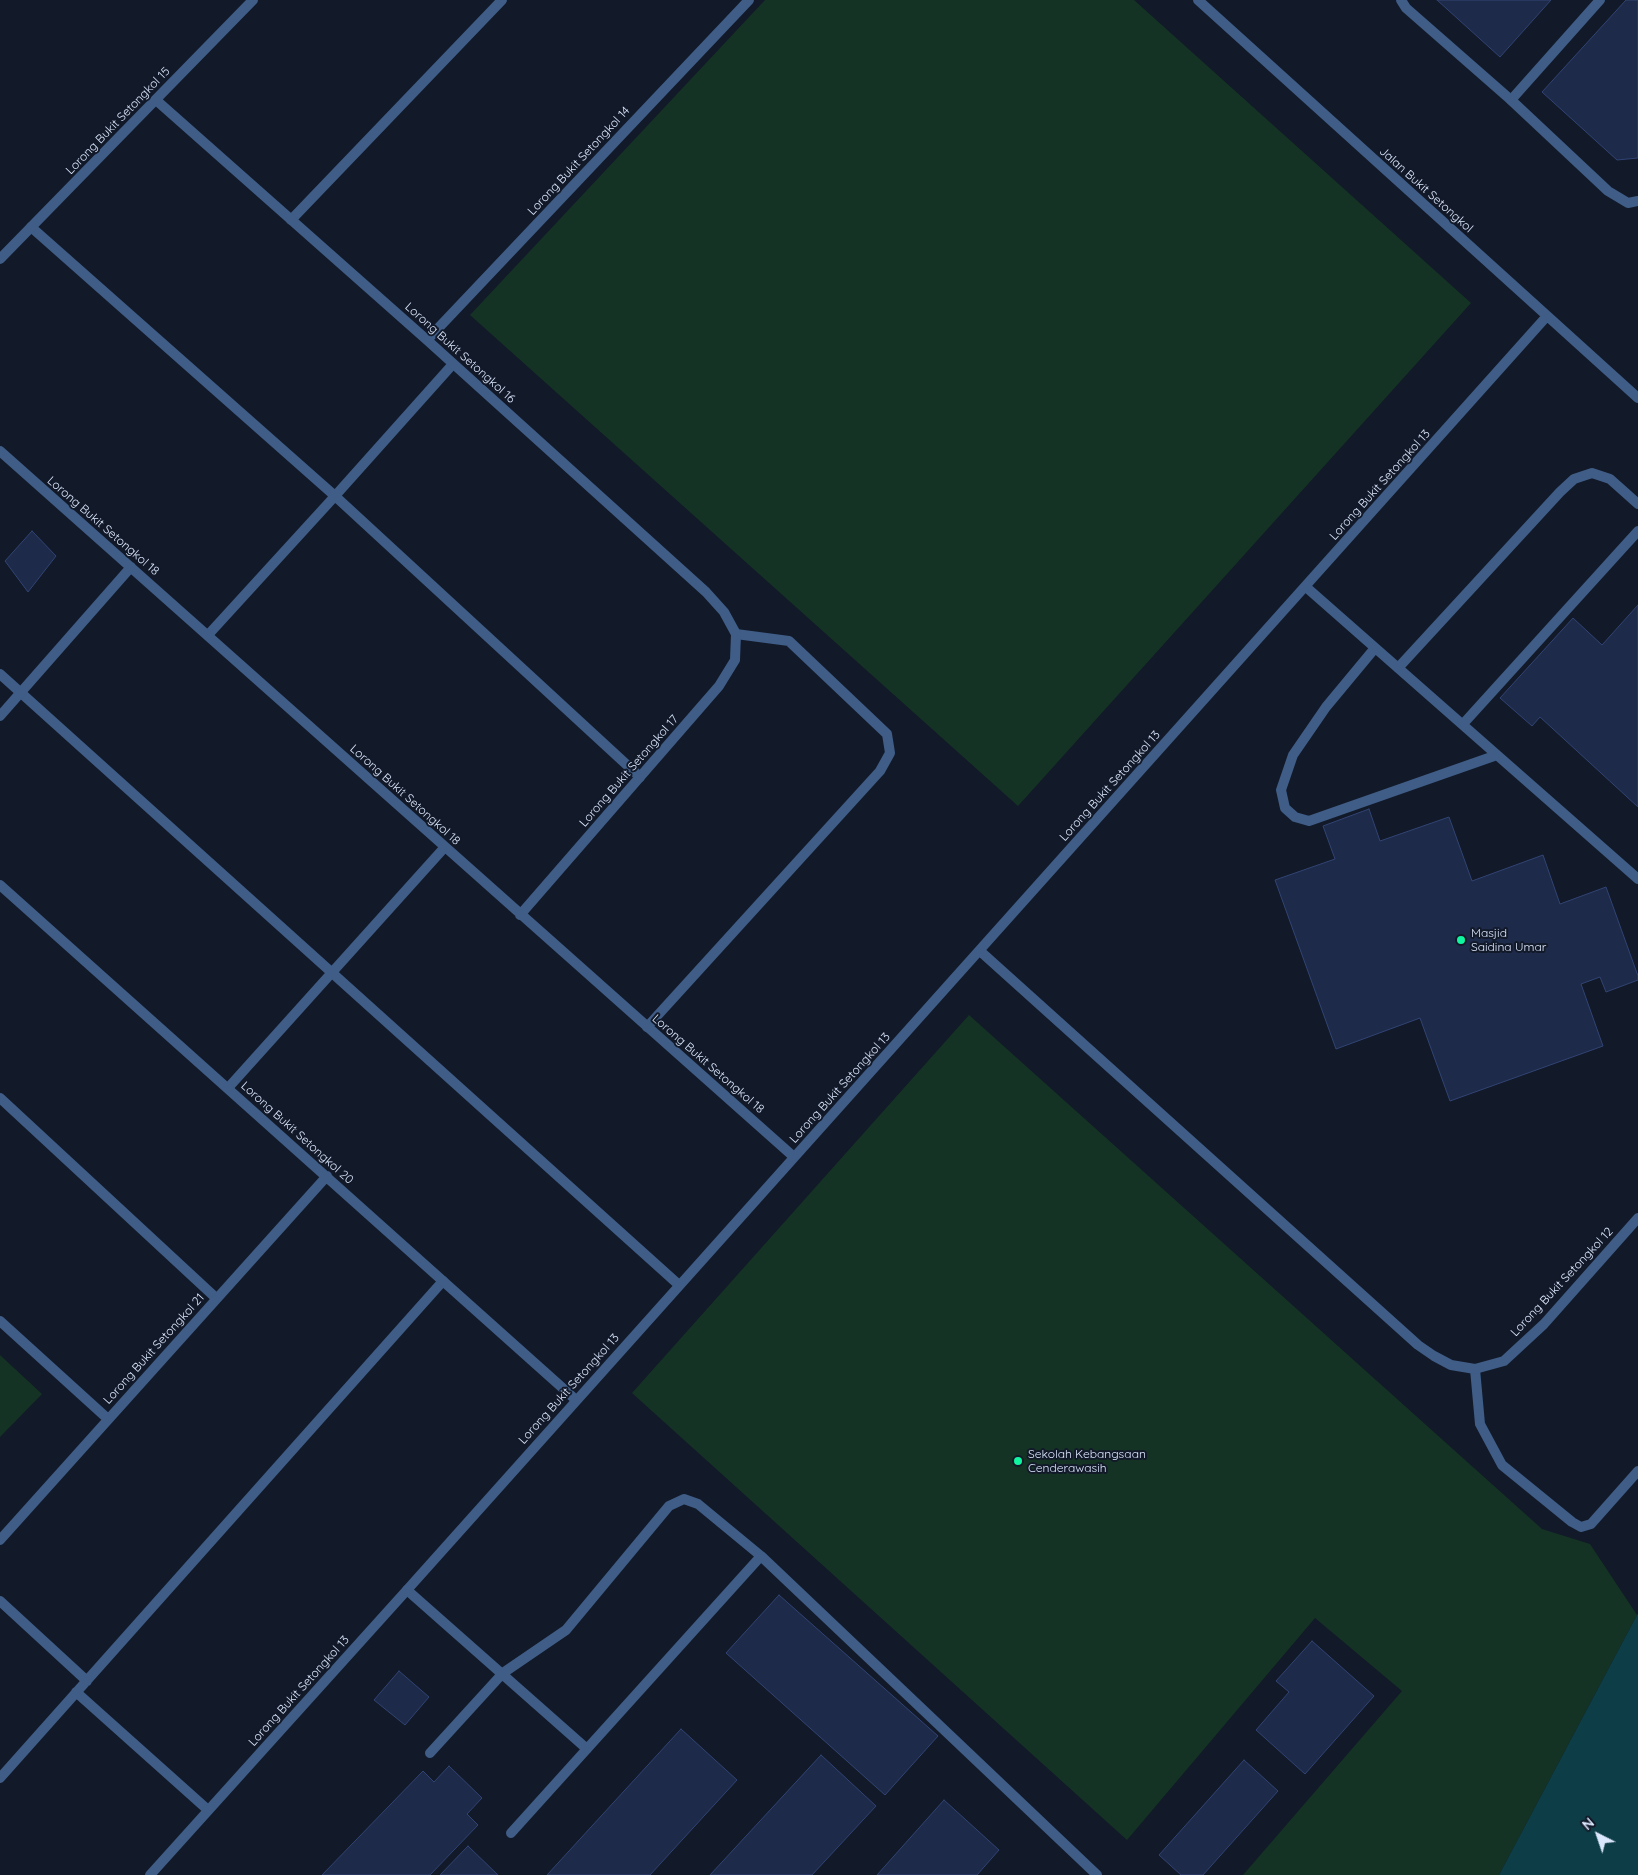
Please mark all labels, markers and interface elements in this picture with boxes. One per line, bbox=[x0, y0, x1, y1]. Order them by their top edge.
street label: Lorong Bukit Setongkol 15 bbox=[63, 64, 173, 178]
street label: Lorong Bukit Setongkol 14 bbox=[525, 104, 633, 218]
street label: Jalan Bukit Setongkol bbox=[1376, 144, 1476, 236]
street label: Lorong Bukit Setongkol 16 bbox=[402, 300, 518, 406]
street label: Lorong Bukit Setongkol 13 bbox=[1327, 427, 1433, 543]
street label: Lorong Bukit Setongkol 18 bbox=[44, 474, 162, 578]
street label: Lorong Bukit Setongkol 17 bbox=[577, 712, 681, 830]
street label: Lorong Bukit Setongkol 13 bbox=[1057, 728, 1163, 844]
street label: Lorong Bukit Setongkol 18 bbox=[347, 742, 463, 848]
place label: Masjid Saidina Umar bbox=[1471, 926, 1546, 954]
marker: Masjid Saidina Umar bbox=[1455, 934, 1467, 946]
street label: Lorong Bukit Setongkol 18 bbox=[649, 1012, 767, 1116]
street label: Lorong Bukit Setongkol 13 bbox=[787, 1030, 893, 1146]
street label: Lorong Bukit Setongkol 20 bbox=[238, 1079, 356, 1187]
street label: Lorong Bukit Setongkol 12 bbox=[1508, 1225, 1616, 1339]
street label: Lorong Bukit Setongkol 21 bbox=[101, 1291, 207, 1407]
street label: Lorong Bukit Setongkol 13 bbox=[516, 1331, 622, 1447]
place label: Sekolah Kebangsaan Cenderawasih bbox=[1028, 1447, 1146, 1475]
marker: Sekolah Kebangsaan Cenderawasih bbox=[1012, 1455, 1024, 1467]
street label: Lorong Bukit Setongkol 13 bbox=[246, 1633, 352, 1749]
north arrow bbox=[1573, 1810, 1623, 1860]
text: N bbox=[1578, 1814, 1598, 1834]

